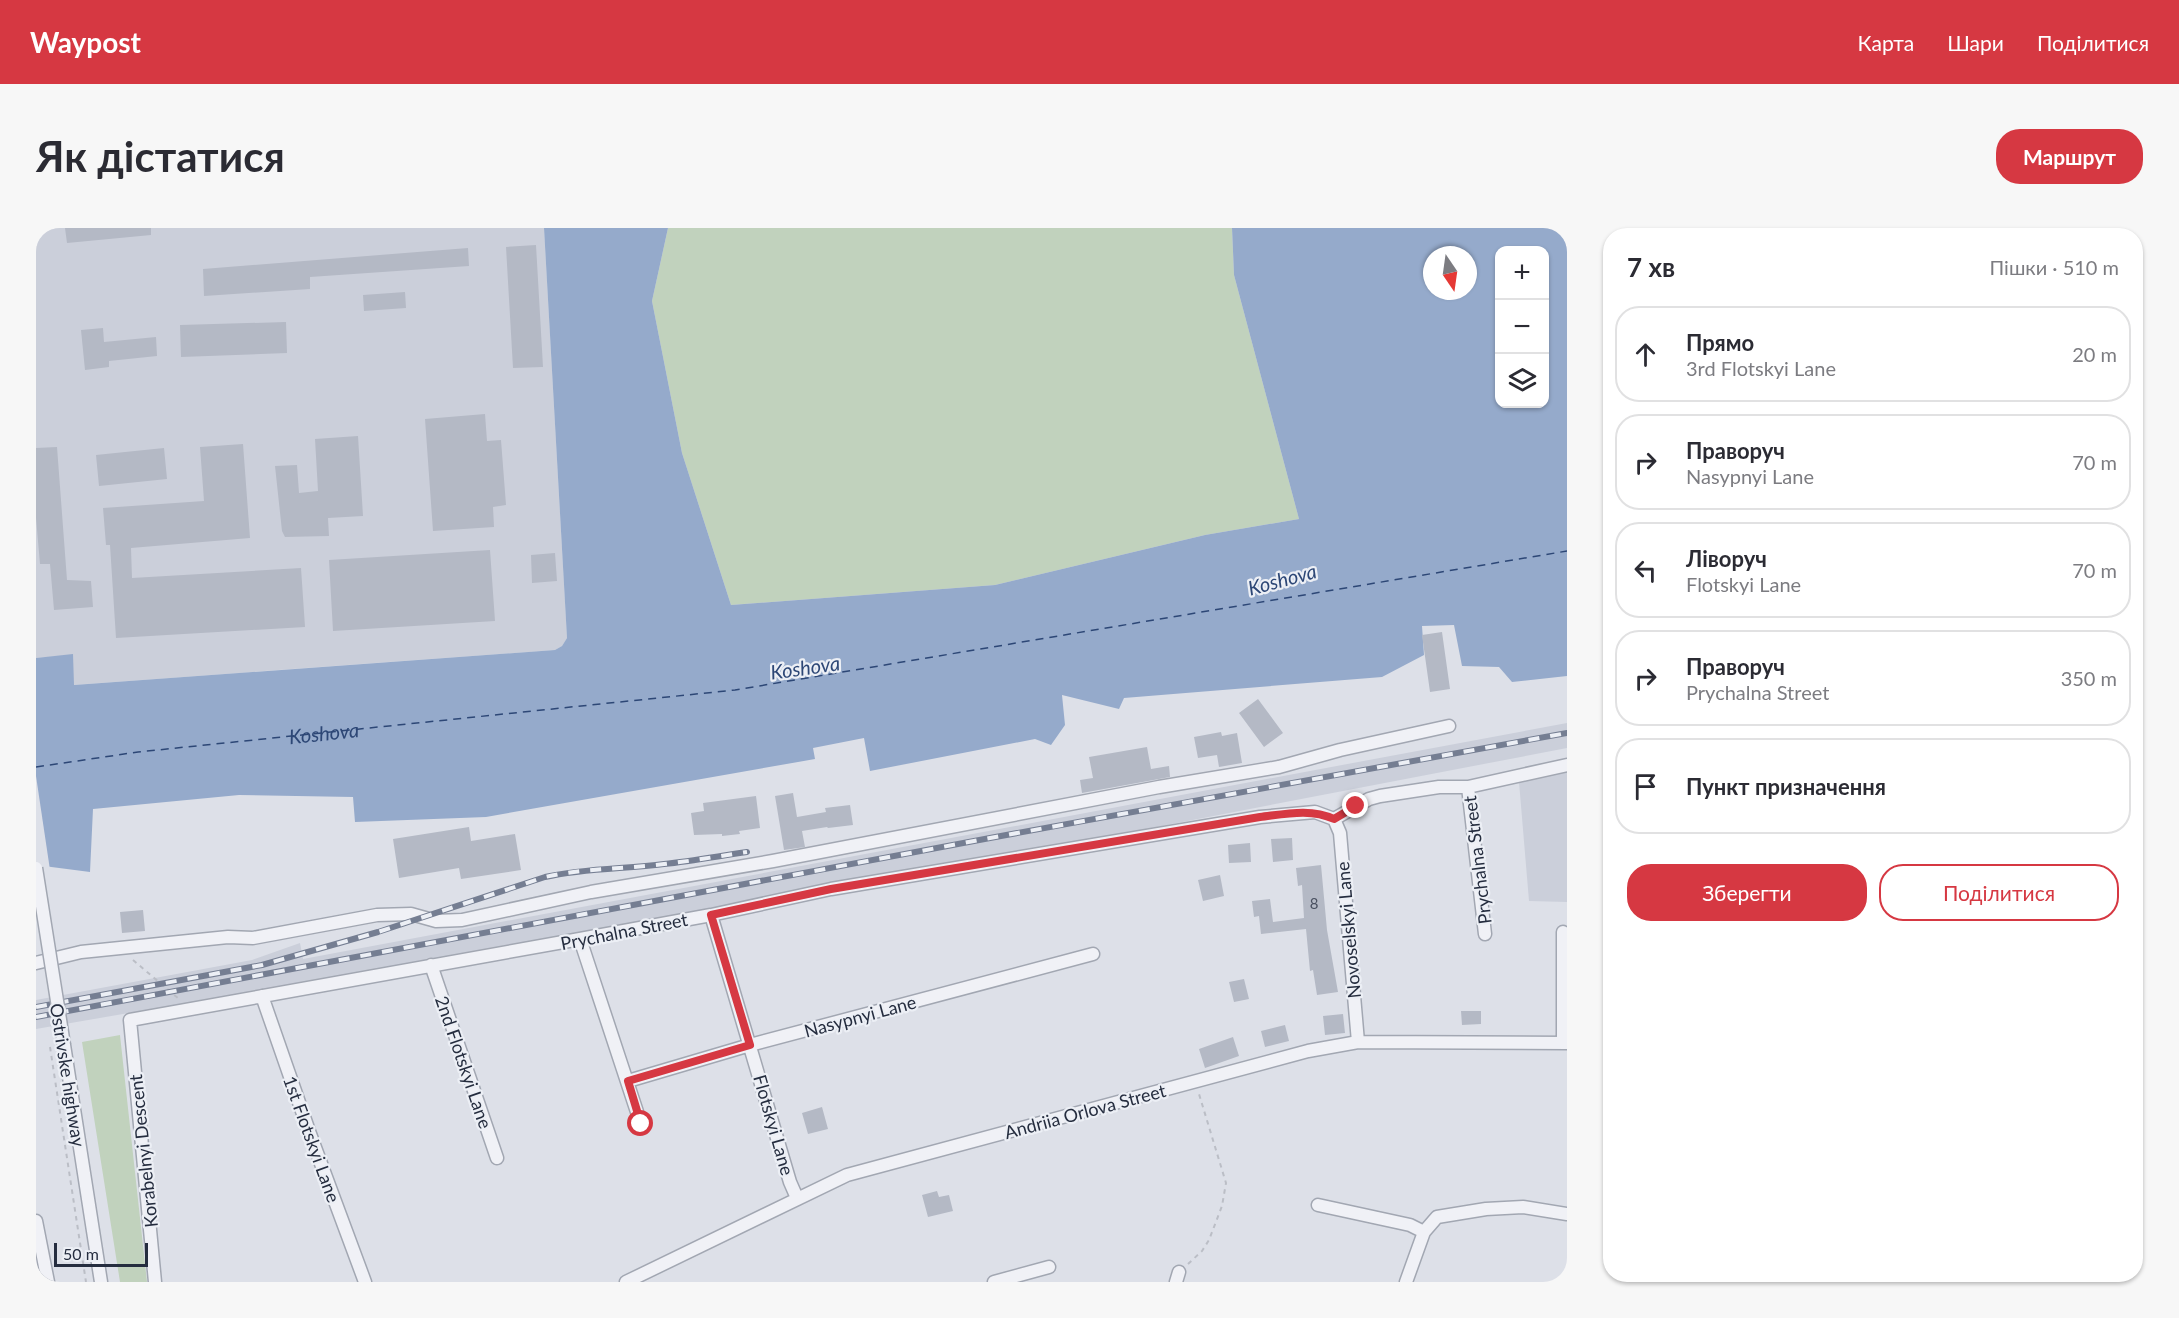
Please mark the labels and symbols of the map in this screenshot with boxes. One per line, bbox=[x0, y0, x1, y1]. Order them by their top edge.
north arrow bbox=[1423, 246, 1477, 300]
water label: Koshova bbox=[1245, 558, 1319, 600]
water label: Koshova bbox=[769, 650, 841, 684]
water label: Koshova bbox=[288, 717, 360, 748]
route end bbox=[1342, 792, 1368, 818]
street label: Prychalna Street bbox=[1458, 794, 1496, 925]
street label: Novoselskyi Lane bbox=[1331, 861, 1365, 999]
house number: 8 bbox=[1310, 894, 1318, 912]
street label: Prychalna Street bbox=[559, 908, 690, 954]
street label: Nasypnyi Lane bbox=[802, 990, 918, 1042]
street label: 2nd Flotskyi Lane bbox=[431, 993, 497, 1131]
street label: Ostrivske highway bbox=[46, 1002, 90, 1149]
street label: Flotskyi Lane bbox=[749, 1072, 799, 1178]
street label: Korabelnyi Descent bbox=[124, 1073, 162, 1229]
street label: 1st Flotskyi Lane bbox=[279, 1073, 345, 1205]
street label: Andriia Orlova Street bbox=[1002, 1079, 1169, 1143]
route start bbox=[627, 1110, 653, 1136]
scale bar bbox=[54, 1240, 148, 1268]

